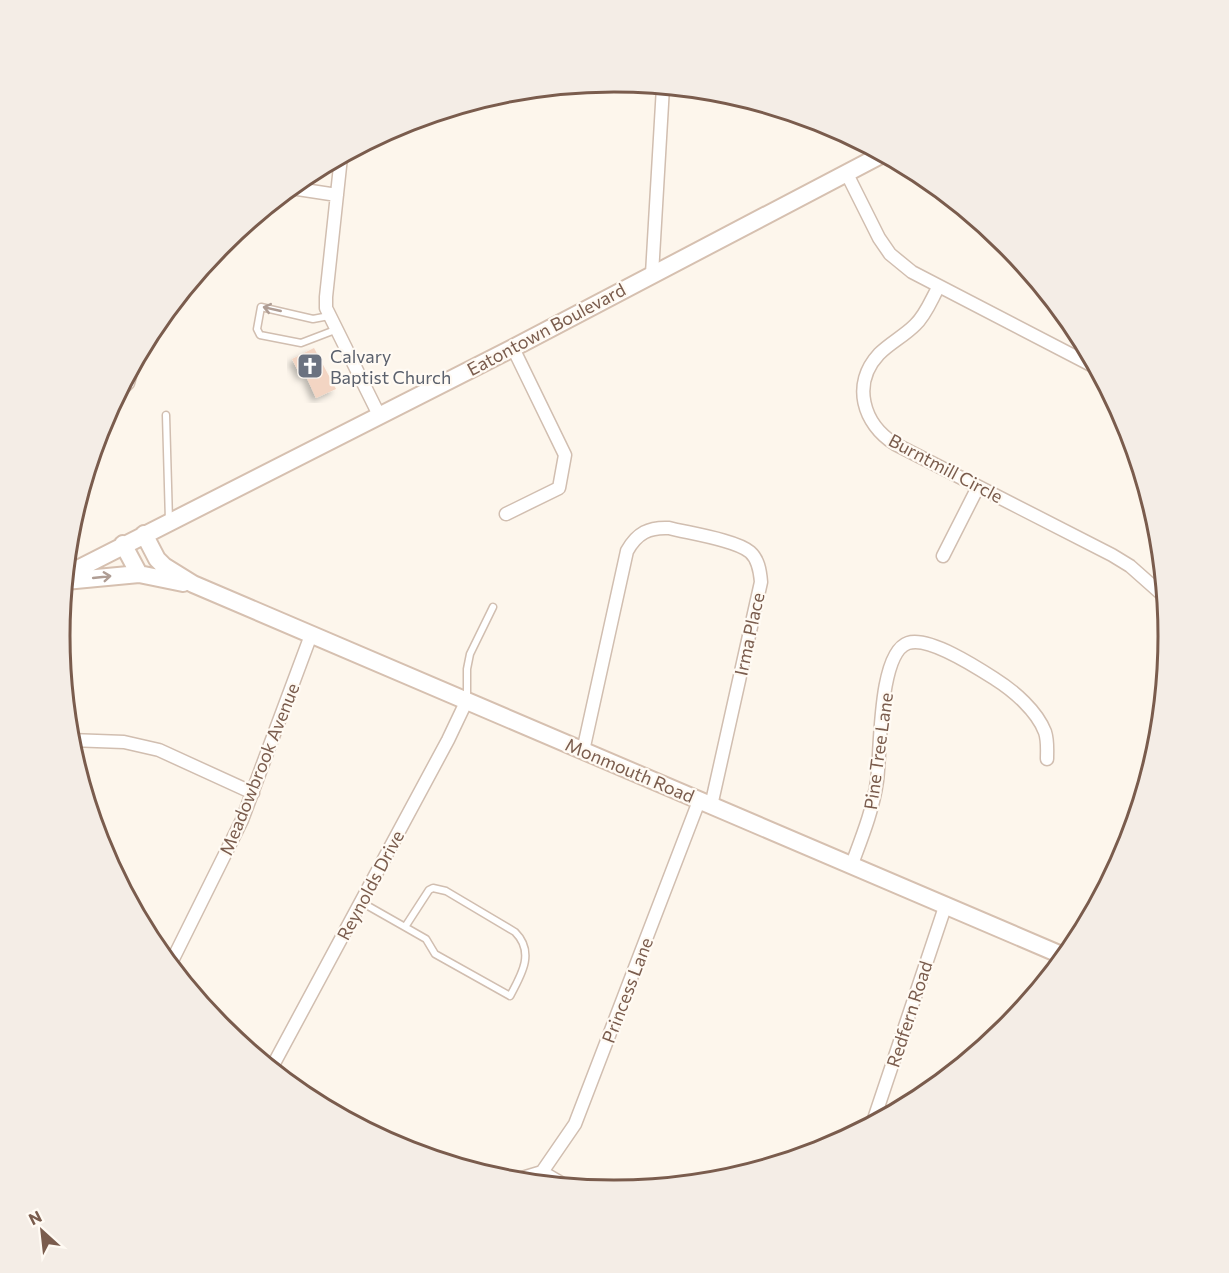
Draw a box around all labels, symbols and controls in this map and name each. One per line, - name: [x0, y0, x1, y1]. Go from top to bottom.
- street label: Eatontown Boulevard: [463, 278, 629, 380]
- one-way arrow: [263, 303, 282, 315]
- place label: Calvary Baptist Church: [330, 345, 451, 388]
- church icon: Calvary Baptist Church: [295, 351, 325, 381]
- street label: Burntmill Circle: [885, 429, 1007, 507]
- one-way arrow: [92, 571, 112, 582]
- street label: Irma Place: [729, 590, 769, 678]
- street label: Meadowbrook Avenue: [214, 680, 304, 858]
- street label: Pine Tree Lane: [859, 691, 897, 811]
- street label: Monmouth Road: [562, 733, 698, 807]
- street label: Reynolds Drive: [332, 826, 408, 944]
- street label: Princess Lane: [597, 934, 657, 1046]
- street label: Redfern Road: [881, 958, 937, 1070]
- north arrow: [12, 1201, 72, 1261]
- text: N: [25, 1206, 45, 1228]

